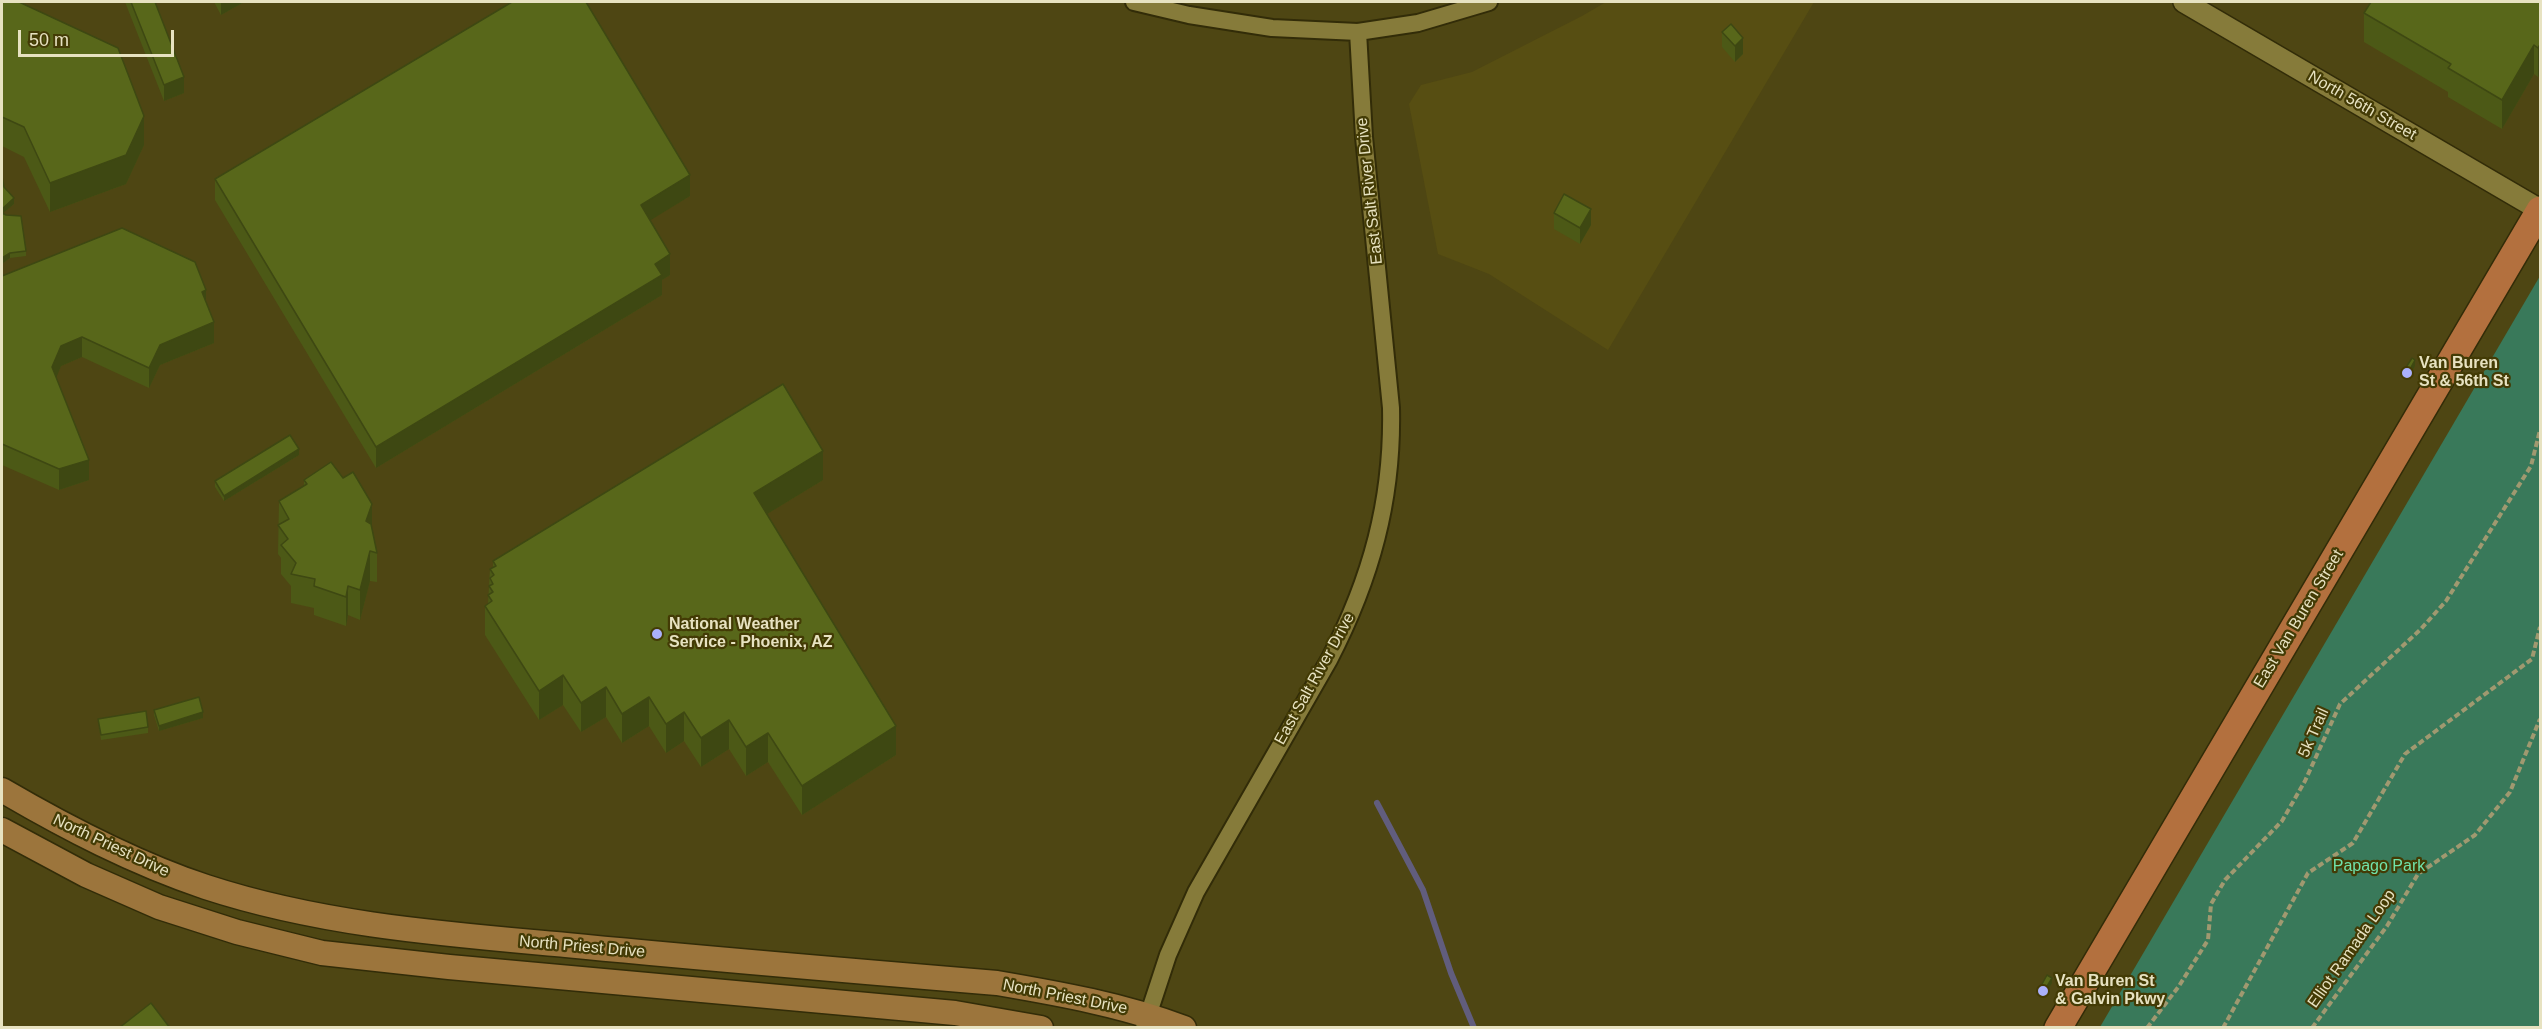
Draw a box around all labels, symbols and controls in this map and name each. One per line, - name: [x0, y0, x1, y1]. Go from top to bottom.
- scale bar: [21, 18, 177, 56]
- text: 50 m: [29, 30, 69, 50]
- street label: North 56th Street: [2304, 67, 2420, 145]
- street label: East Salt River Drive: [1353, 117, 1387, 265]
- place label: Van Buren St & 56th St: [2419, 354, 2509, 392]
- marker: Van Buren St & 56th St: [2400, 366, 2414, 380]
- street label: East Van Buren Street: [2250, 546, 2348, 692]
- street label: East Salt River Drive: [1271, 610, 1359, 748]
- place label: National Weather Service - Phoenix, AZ: [669, 615, 833, 653]
- marker: National Weather Service - Phoenix, AZ: [650, 627, 664, 641]
- street label: 5k Trail: [2295, 705, 2333, 761]
- street label: North Priest Drive: [50, 811, 172, 881]
- park label: Papago Park: [2333, 857, 2425, 877]
- street label: Elliot Ramada Loop: [2304, 886, 2400, 1012]
- street label: North Priest Drive: [518, 932, 646, 962]
- place label: Van Buren St & Galvin Pkwy: [2055, 972, 2165, 1010]
- street label: North Priest Drive: [1001, 976, 1129, 1018]
- marker: Van Buren St & Galvin Pkwy: [2036, 984, 2050, 998]

